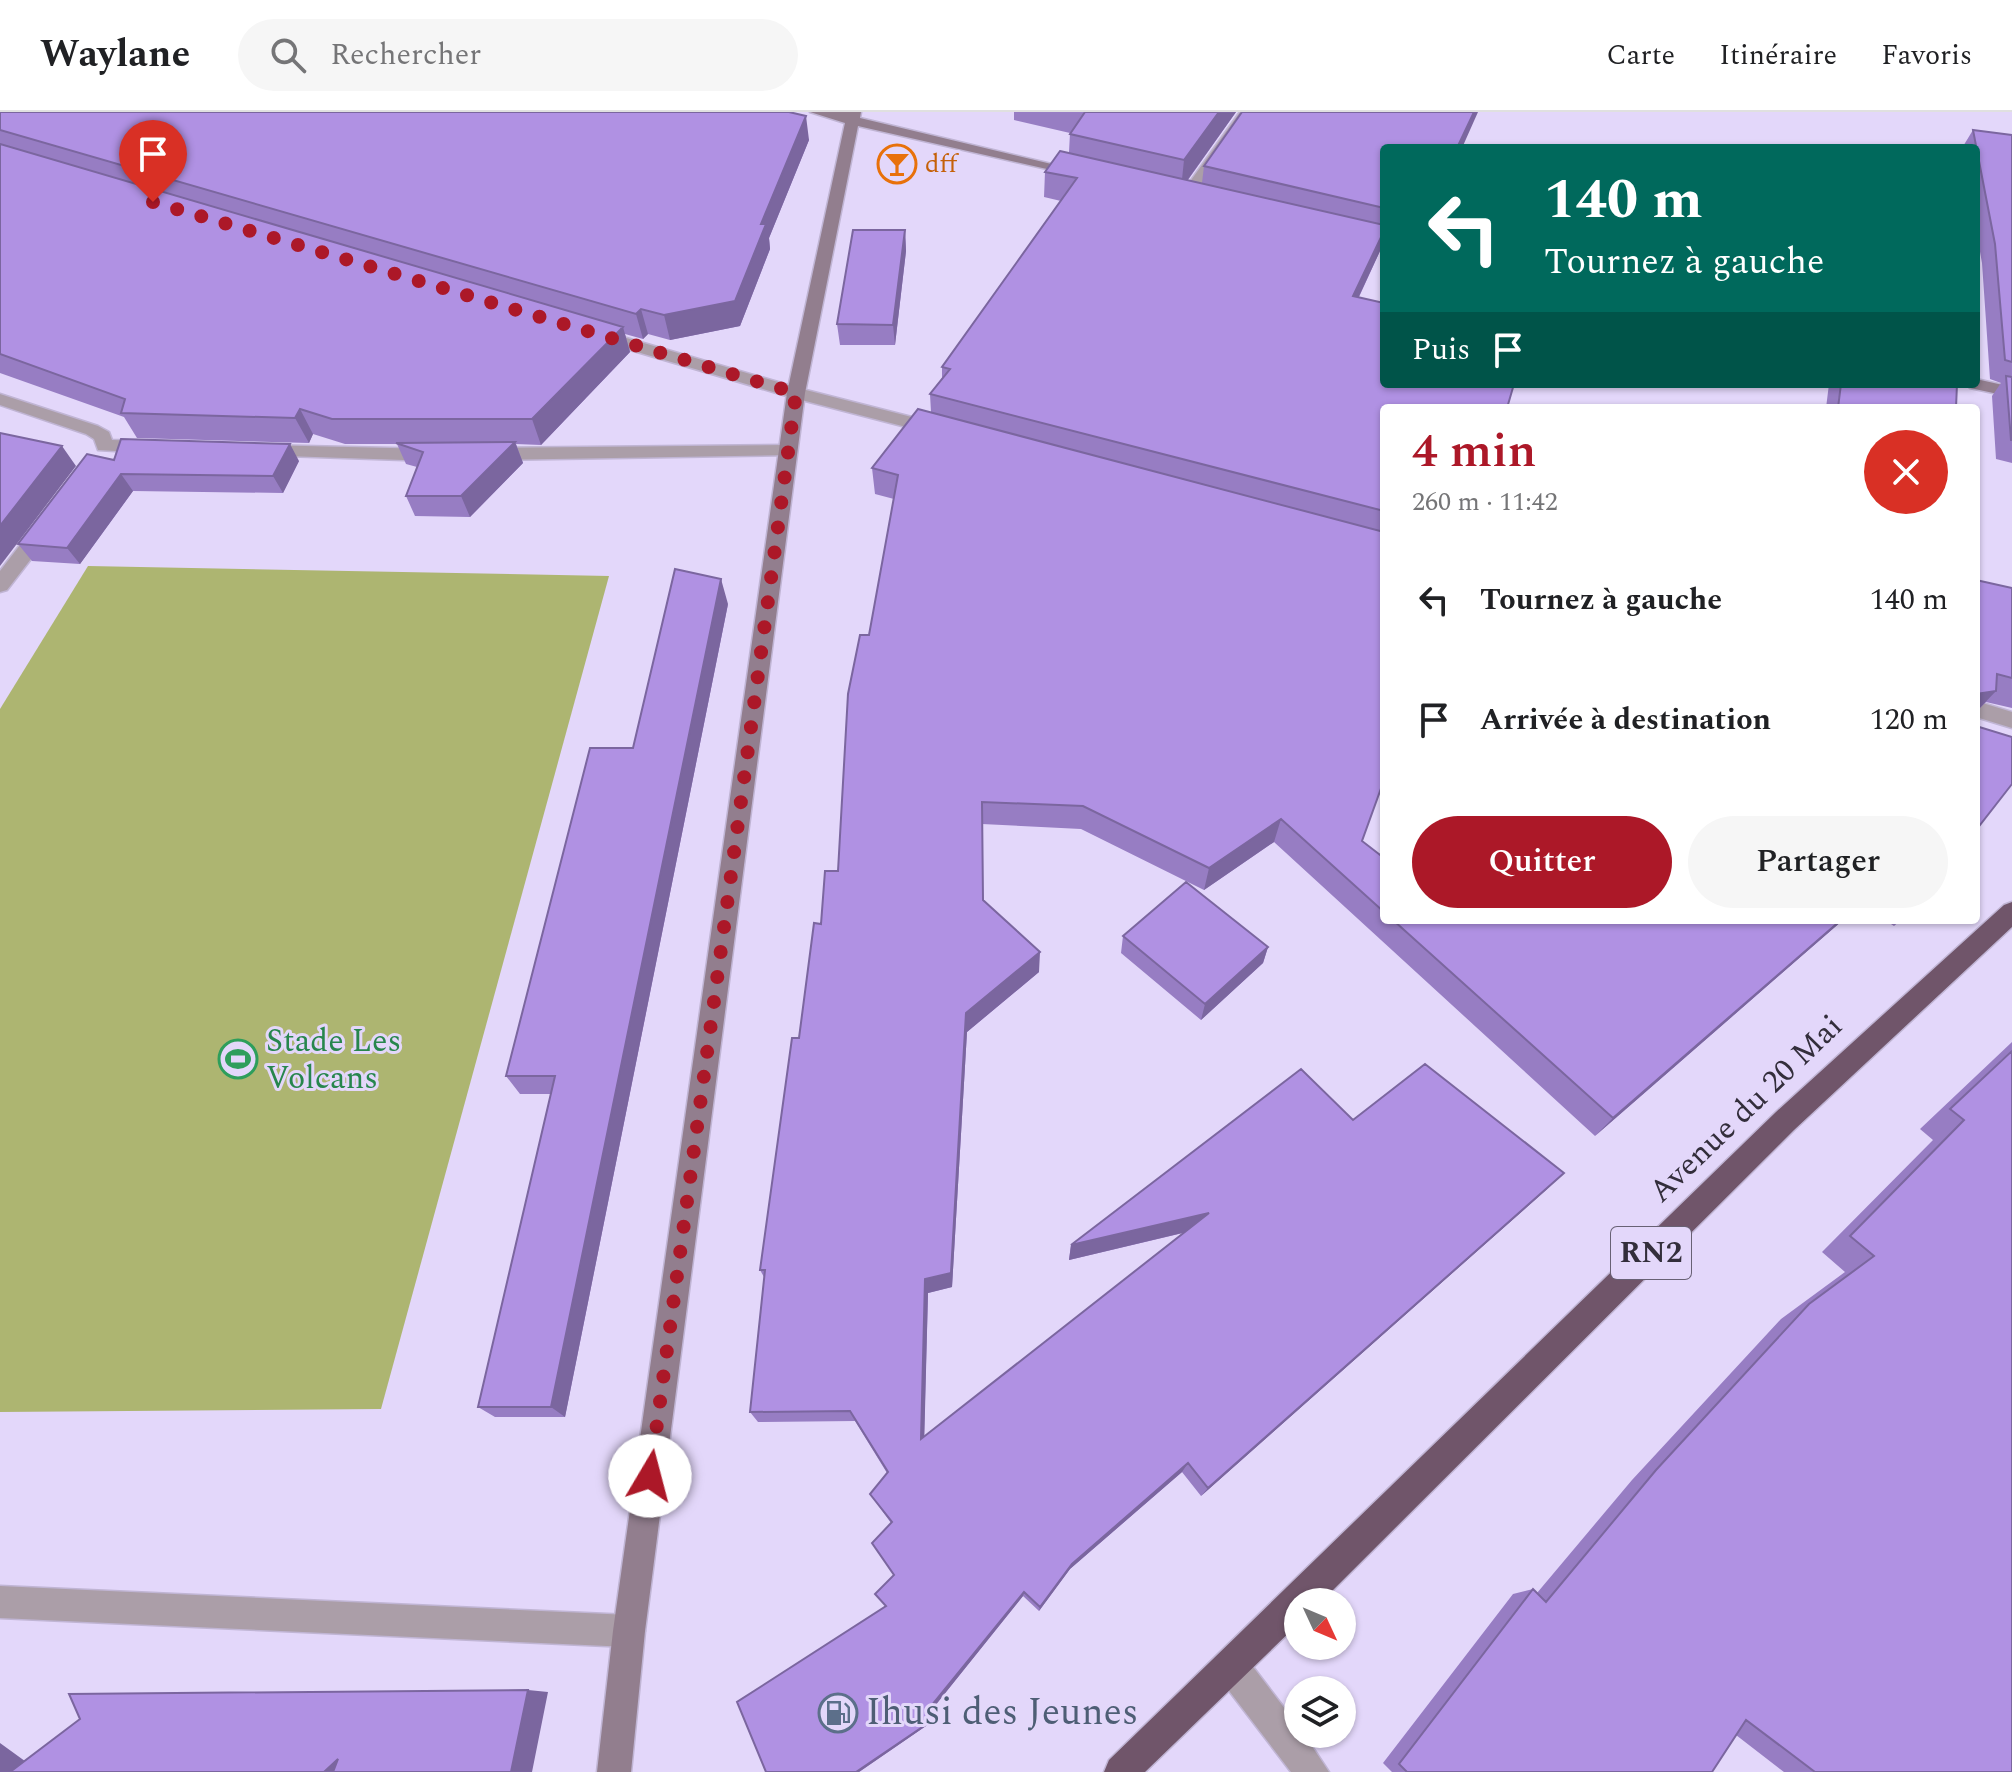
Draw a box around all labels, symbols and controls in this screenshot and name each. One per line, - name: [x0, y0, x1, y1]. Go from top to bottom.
- search box: [238, 19, 798, 91]
- text: Waylane: [40, 26, 190, 84]
- text: Rechercher: [330, 32, 481, 78]
- icon: search: [266, 33, 310, 77]
- text: Carte: [1607, 34, 1675, 77]
- text: Itinéraire: [1719, 34, 1837, 77]
- text: Favoris: [1881, 34, 1972, 77]
- pin: [119, 120, 187, 202]
- icon: arrive: [131, 132, 175, 176]
- bar icon: dff: [876, 143, 918, 185]
- place label: dff: [925, 144, 960, 184]
- text: 140 m: [1544, 158, 1703, 243]
- icon: left: [1412, 176, 1516, 280]
- text: Tournez à gauche: [1544, 235, 1824, 290]
- text: Puis: [1412, 327, 1470, 373]
- icon: arrive: [1486, 328, 1530, 372]
- text: 4 min: [1412, 415, 1537, 488]
- button: close: [1864, 430, 1948, 514]
- text: 260 m · 11:42: [1412, 482, 1558, 522]
- text: Tournez à gauche: [1480, 577, 1722, 623]
- text: 140 m: [1870, 577, 1948, 623]
- icon: left: [1412, 578, 1456, 622]
- text: Arrivée à destination: [1480, 697, 1771, 743]
- text: 120 m: [1870, 697, 1948, 743]
- icon: arrive: [1412, 698, 1456, 742]
- button: Quitter: [1412, 816, 1672, 908]
- button: Partager: [1688, 816, 1948, 908]
- street label: Avenue du 20 Mai: [1638, 1003, 1854, 1215]
- place label: Stade Les Volcans: [266, 1017, 401, 1103]
- sports icon: Stade Les Volcans: [217, 1038, 259, 1080]
- road number: RN2: [1611, 1227, 1691, 1279]
- position arrow: [608, 1434, 692, 1518]
- north arrow: [1284, 1588, 1356, 1660]
- map controls: [1284, 1588, 1356, 1748]
- button: layers: [1284, 1676, 1356, 1748]
- place label: Ihusi des Jeunes: [866, 1684, 1138, 1742]
- fuel station icon: Ihusi des Jeunes: [817, 1692, 859, 1734]

